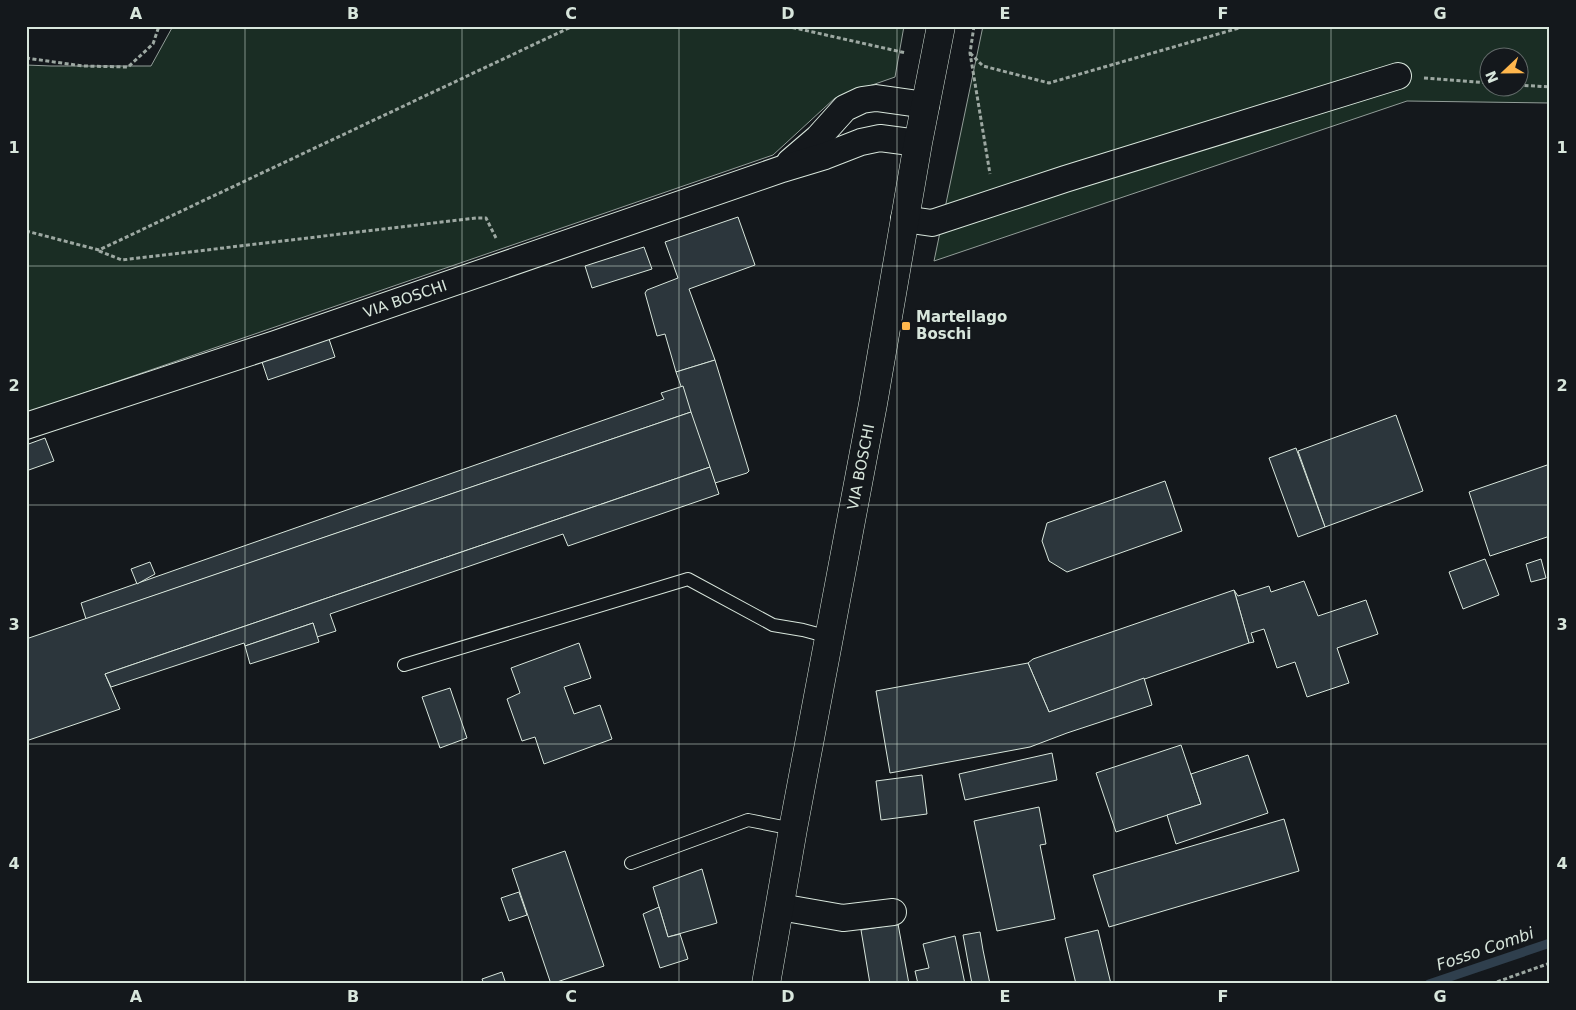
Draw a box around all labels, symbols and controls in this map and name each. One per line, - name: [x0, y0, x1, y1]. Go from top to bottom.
- text: A: [130, 4, 143, 23]
- text: B: [347, 4, 359, 23]
- text: C: [565, 4, 577, 23]
- text: D: [781, 4, 795, 23]
- text: E: [1000, 4, 1010, 23]
- text: F: [1218, 4, 1228, 23]
- text: G: [1433, 4, 1447, 23]
- north arrow: [1478, 48, 1528, 98]
- text: N: [1482, 68, 1502, 85]
- text: 1: [8, 138, 20, 157]
- text: 1: [1556, 138, 1568, 157]
- street label: VIA BOSCHI: [361, 276, 449, 322]
- place label: Martellago Boschi: [916, 308, 1007, 343]
- marker: Martellago Boschi: [900, 320, 912, 332]
- text: 2: [8, 376, 20, 395]
- text: 2: [1556, 376, 1568, 395]
- street label: VIA BOSCHI: [844, 422, 878, 512]
- text: 3: [8, 615, 20, 634]
- text: 3: [1556, 615, 1568, 634]
- text: 4: [8, 854, 20, 873]
- text: 4: [1556, 854, 1568, 873]
- water label: Fosso Combi: [1434, 923, 1537, 975]
- text: A: [130, 987, 143, 1006]
- text: B: [347, 987, 359, 1006]
- text: C: [565, 987, 577, 1006]
- text: D: [781, 987, 795, 1006]
- text: E: [1000, 987, 1010, 1006]
- text: F: [1218, 987, 1228, 1006]
- text: G: [1433, 987, 1447, 1006]

